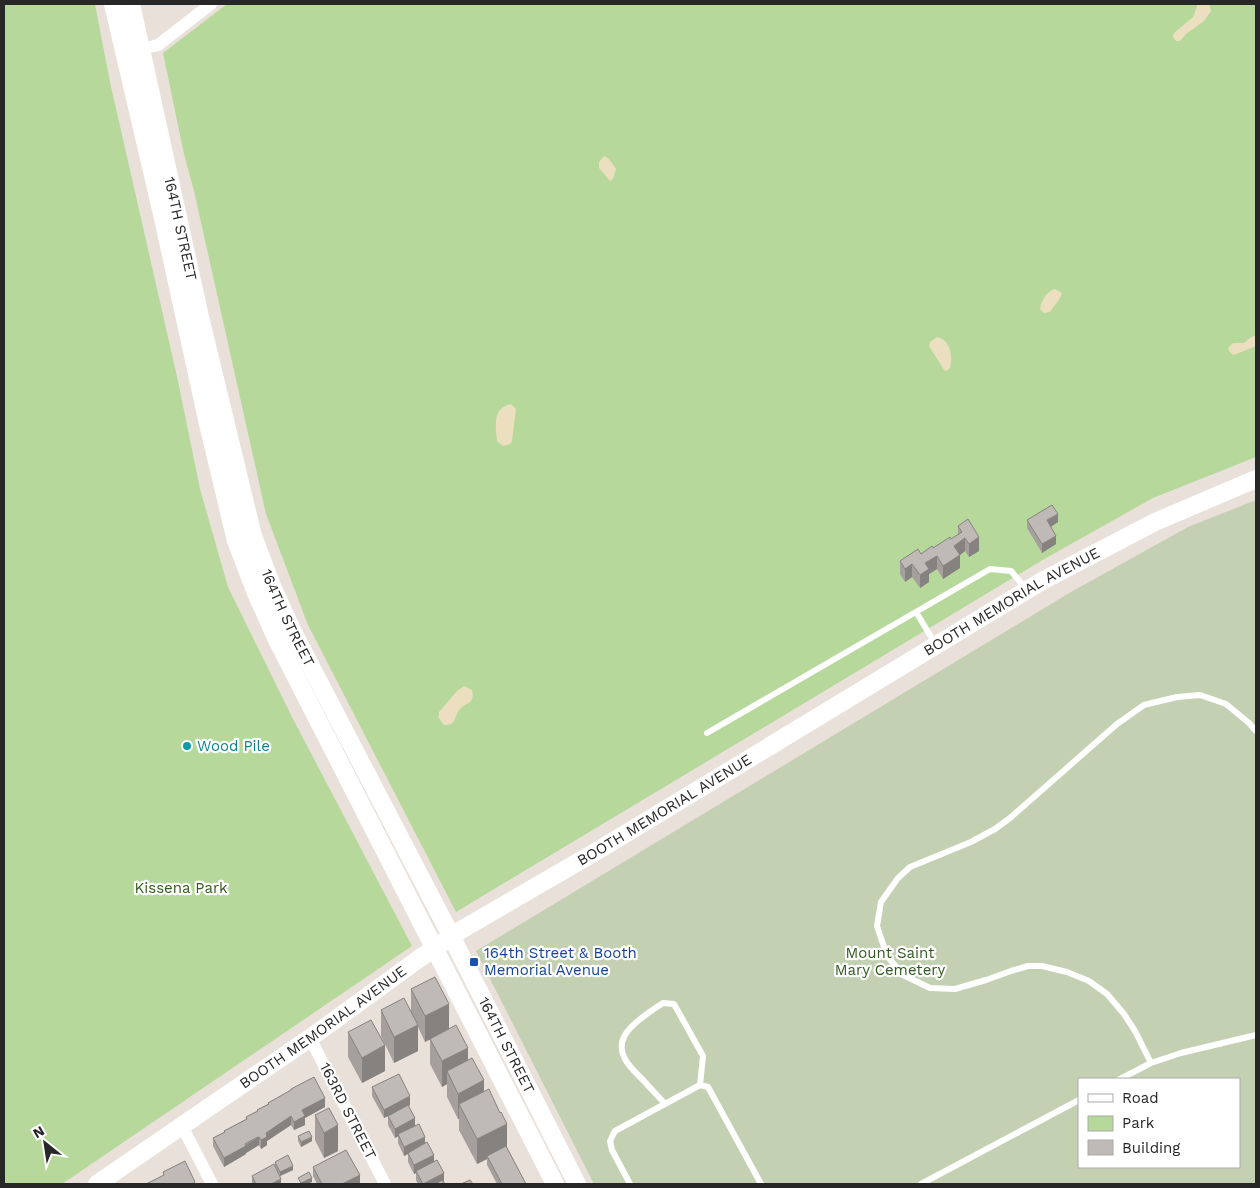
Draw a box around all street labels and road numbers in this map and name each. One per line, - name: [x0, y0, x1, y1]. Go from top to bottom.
- street label: 164TH STREET: [160, 175, 201, 282]
- street label: BOOTH MEMORIAL AVENUE: [920, 544, 1103, 660]
- street label: 164TH STREET: [258, 567, 318, 670]
- street label: BOOTH MEMORIAL AVENUE: [574, 750, 755, 870]
- street label: BOOTH MEMORIAL AVENUE: [236, 962, 410, 1093]
- street label: 164TH STREET: [475, 994, 538, 1096]
- street label: 163RD STREET: [316, 1060, 380, 1162]

